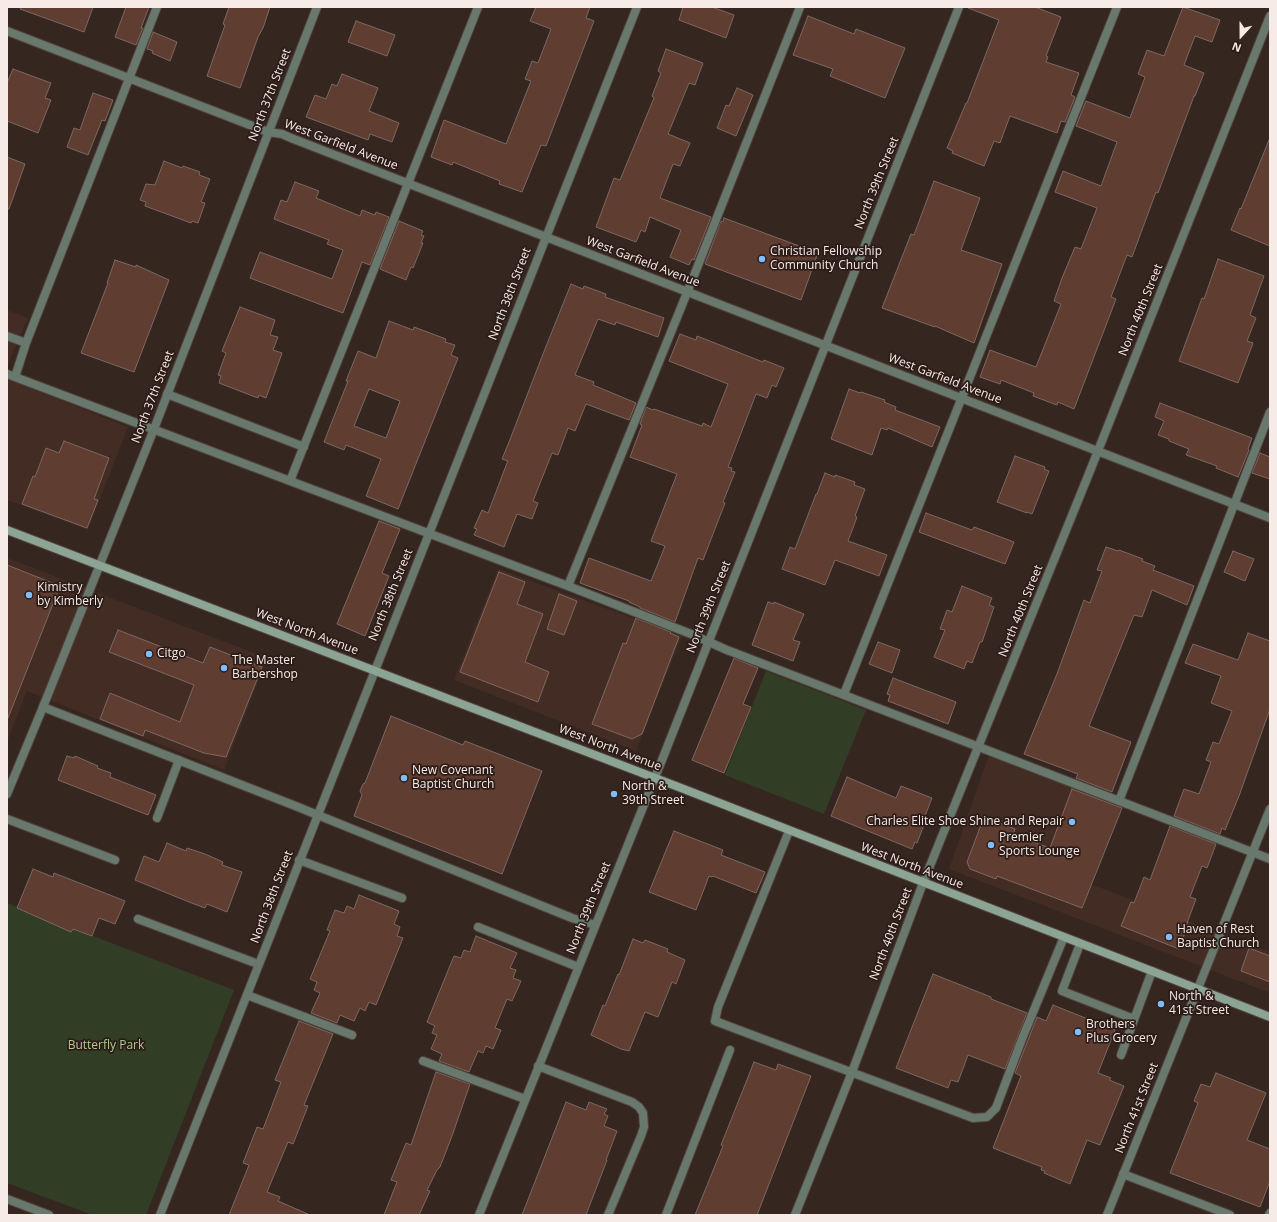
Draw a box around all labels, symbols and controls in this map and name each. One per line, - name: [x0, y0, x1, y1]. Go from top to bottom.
- north arrow: [1221, 16, 1261, 56]
- text: N: [1230, 39, 1243, 56]
- street label: North 37th Street: [246, 47, 294, 143]
- street label: West Garfield Avenue: [282, 117, 400, 173]
- street label: North 39th Street: [852, 135, 902, 231]
- street label: West Garfield Avenue: [584, 234, 702, 290]
- place label: Christian Fellowship Community Church: [770, 245, 882, 273]
- street label: North 38th Street: [486, 246, 534, 342]
- marker: Christian Fellowship Community Church: [757, 254, 767, 264]
- street label: North 40th Street: [1116, 262, 1166, 358]
- street label: North 37th Street: [129, 349, 177, 445]
- street label: West Garfield Avenue: [886, 351, 1004, 407]
- street label: North 38th Street: [366, 547, 416, 643]
- street label: North 39th Street: [684, 559, 734, 655]
- street label: North 40th Street: [996, 563, 1046, 659]
- place label: Kimistry by Kimberly: [37, 581, 103, 609]
- marker: Kimistry by Kimberly: [24, 590, 34, 600]
- street label: West North Avenue: [254, 606, 360, 658]
- place label: Citgo: [157, 647, 186, 661]
- marker: Citgo: [144, 649, 154, 659]
- place label: The Master Barbershop: [232, 654, 298, 682]
- marker: The Master Barbershop: [219, 663, 229, 673]
- street label: West North Avenue: [557, 722, 663, 774]
- place label: New Covenant Baptist Church: [412, 764, 494, 792]
- marker: New Covenant Baptist Church: [399, 773, 409, 783]
- place label: North & 39th Street: [622, 780, 684, 808]
- marker: North & 39th Street: [609, 789, 619, 799]
- place label: Charles Elite Shoe Shine and Repair: [866, 815, 1064, 829]
- marker: Charles Elite Shoe Shine and Repair: [1067, 817, 1077, 827]
- place label: Premier Sports Lounge: [999, 831, 1080, 859]
- street label: West North Avenue: [859, 840, 965, 892]
- marker: Premier Sports Lounge: [986, 840, 996, 850]
- street label: North 38th Street: [248, 849, 296, 945]
- street label: North 39th Street: [564, 860, 614, 956]
- street label: North 40th Street: [867, 886, 915, 982]
- place label: Haven of Rest Baptist Church: [1177, 923, 1259, 951]
- marker: Haven of Rest Baptist Church: [1164, 932, 1174, 942]
- place label: North & 41st Street: [1169, 990, 1229, 1018]
- marker: North & 41st Street: [1156, 999, 1166, 1009]
- place label: Brothers Plus Grocery: [1086, 1018, 1157, 1046]
- marker: Brothers Plus Grocery: [1073, 1027, 1083, 1037]
- park label: Butterfly Park: [68, 1039, 144, 1053]
- street label: North 41st Street: [1112, 1061, 1162, 1155]

